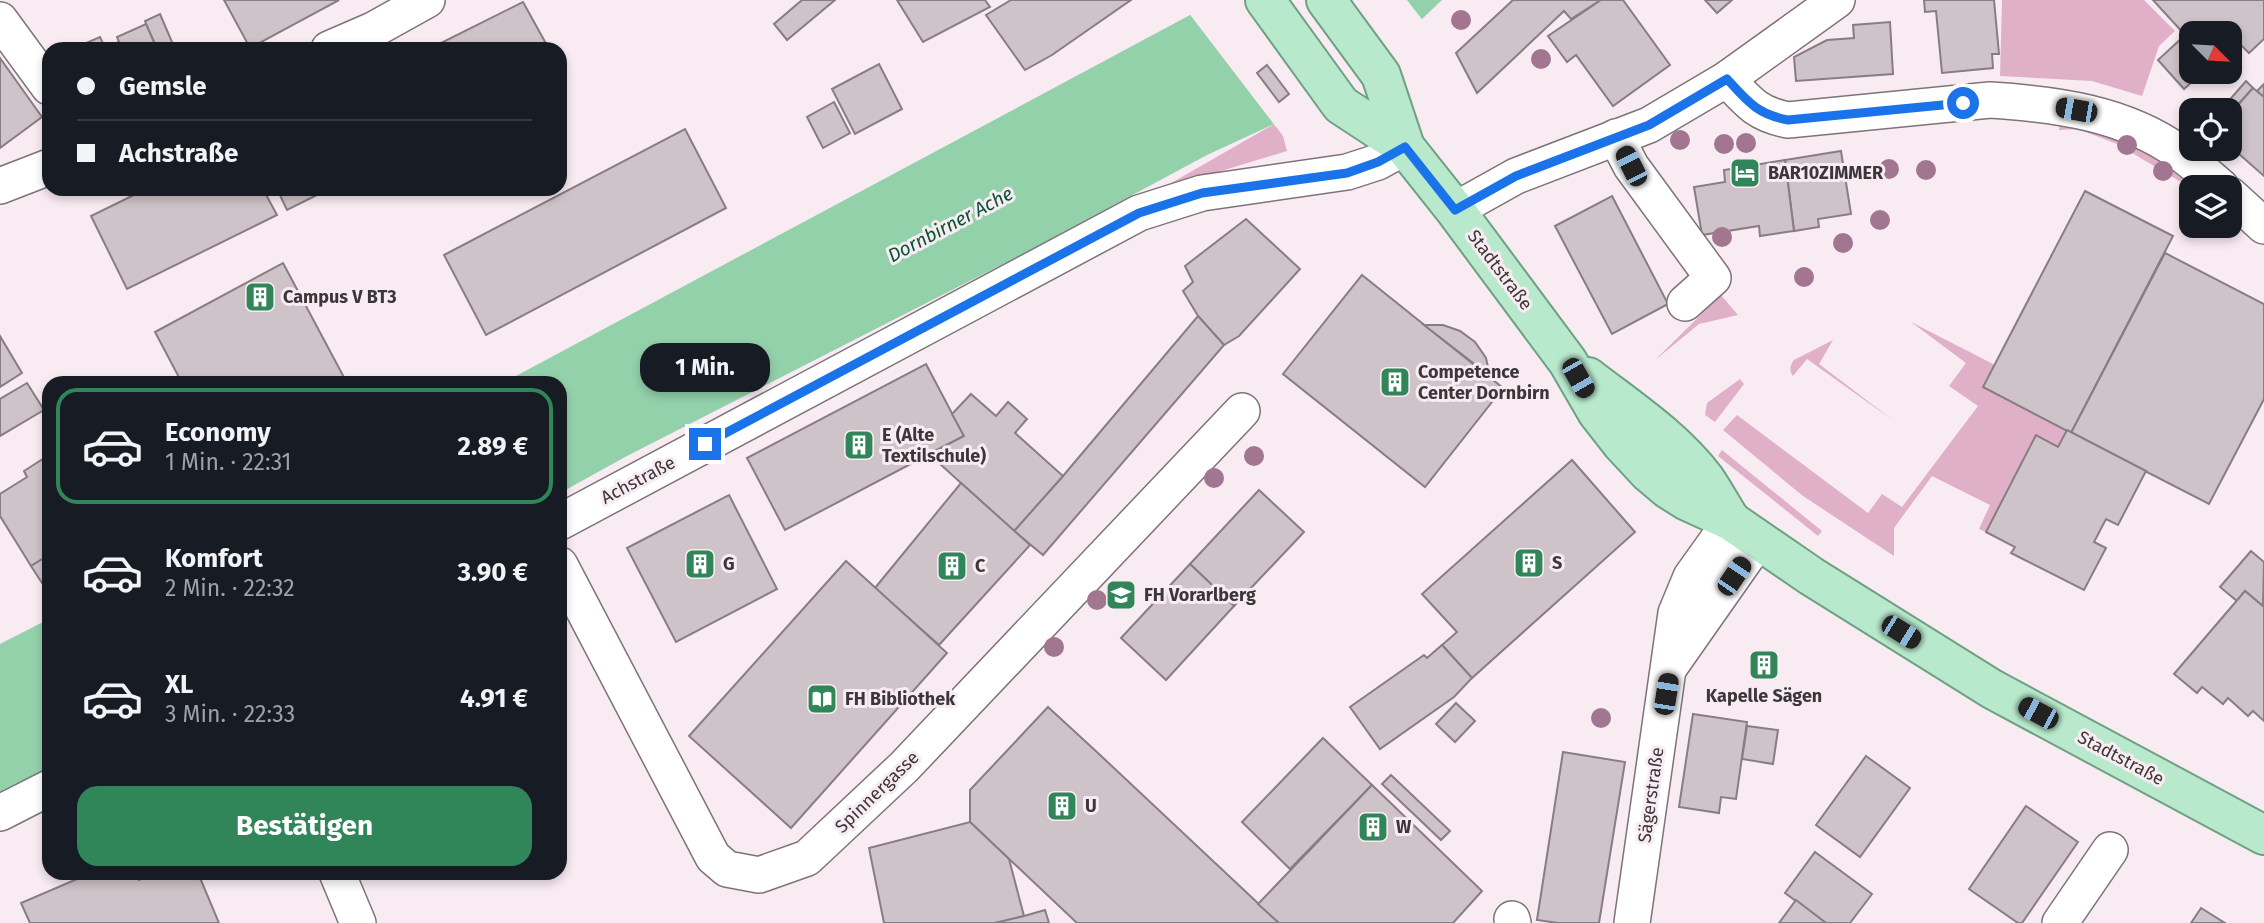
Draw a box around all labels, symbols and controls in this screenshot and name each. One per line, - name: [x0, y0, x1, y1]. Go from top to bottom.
- north arrow: [2179, 21, 2242, 84]
- map controls: [2179, 21, 2242, 238]
- text: Gemsle: [119, 71, 207, 102]
- route start: [1947, 87, 1979, 119]
- car: [2054, 96, 2099, 124]
- button: locate: [2179, 98, 2242, 161]
- text: Achstraße: [119, 138, 238, 169]
- car: [1613, 143, 1650, 189]
- hotel icon: BAR10ZIMMER: [1728, 156, 1762, 190]
- place label: BAR10ZIMMER: [1768, 162, 1884, 184]
- button: layers: [2179, 175, 2242, 238]
- water label: Dornbirner Ache: [884, 182, 1017, 267]
- street label: Stadtstraße: [1463, 226, 1537, 314]
- building icon: Campus V BT3: [243, 280, 277, 314]
- place label: Campus V BT3: [283, 286, 397, 308]
- callout: 1 Min.: [640, 342, 770, 392]
- text: 1 Min.: [675, 353, 735, 381]
- car: [1559, 355, 1598, 401]
- place label: Competence Center Dornbirn: [1418, 361, 1550, 404]
- building icon: Competence Center Dornbirn: [1378, 365, 1412, 399]
- icon: car: [81, 415, 144, 478]
- text: Economy: [165, 417, 271, 448]
- place label: E (Alte Textilschule): [882, 424, 986, 467]
- route end: [689, 428, 721, 460]
- building icon: E (Alte Textilschule): [842, 428, 876, 462]
- text: 2.89 €: [458, 431, 528, 462]
- text: 1 Min. · 22:31: [165, 448, 292, 476]
- street label: Achstraße: [597, 451, 679, 509]
- icon: car: [81, 541, 144, 604]
- text: Komfort: [165, 543, 263, 574]
- building icon: S: [1512, 546, 1546, 580]
- building icon: G: [683, 547, 717, 581]
- building icon: C: [935, 549, 969, 583]
- place label: S: [1552, 552, 1562, 574]
- place label: G: [723, 553, 735, 575]
- car: [1714, 553, 1755, 599]
- place label: C: [975, 555, 986, 577]
- text: 3.90 €: [458, 557, 528, 588]
- text: 2 Min. · 22:32: [165, 574, 295, 602]
- school or university icon: FH Vorarlberg: [1104, 578, 1138, 612]
- place label: FH Vorarlberg: [1144, 584, 1256, 606]
- car: [1878, 612, 1925, 652]
- building icon: Kapelle Sägen: [1747, 648, 1781, 682]
- icon: car: [81, 667, 144, 730]
- text: XL: [165, 669, 193, 700]
- car: [1653, 672, 1680, 716]
- library icon: FH Bibliothek: [805, 682, 839, 716]
- text: 4.91 €: [460, 683, 528, 714]
- place label: Kapelle Sägen: [1706, 685, 1822, 707]
- place label: FH Bibliothek: [845, 688, 956, 710]
- car: [2015, 694, 2062, 732]
- text: 3 Min. · 22:33: [165, 700, 295, 728]
- street label: Stadtstraße: [2074, 726, 2168, 790]
- street label: Spinnergasse: [830, 746, 924, 838]
- street label: Sägerstraße: [1633, 746, 1669, 844]
- button: Bestätigen: [77, 786, 532, 866]
- building icon: U: [1045, 789, 1079, 823]
- place label: U: [1085, 795, 1097, 817]
- building icon: W: [1356, 810, 1390, 844]
- place label: W: [1396, 816, 1412, 838]

